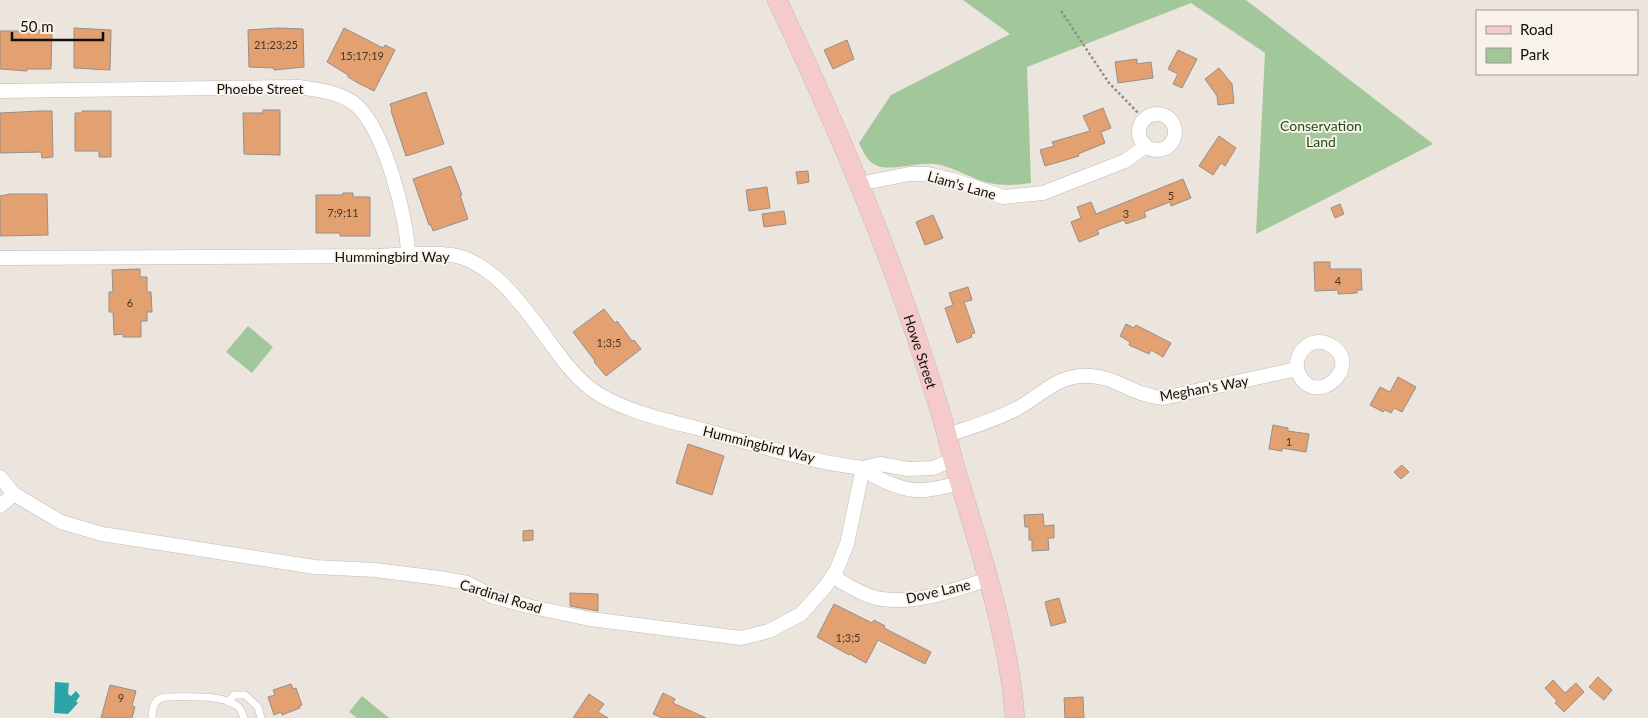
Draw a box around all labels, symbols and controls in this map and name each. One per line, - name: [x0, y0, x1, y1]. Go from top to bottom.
- scale bar: [12, 10, 104, 42]
- legend: [1476, 10, 1638, 75]
- text: 50 m: [20, 17, 54, 35]
- text: Road: [1520, 20, 1553, 38]
- house number: 21;23;25: [254, 38, 298, 51]
- text: Park: [1520, 45, 1550, 63]
- house number: 15;17;19: [340, 49, 384, 62]
- street label: Phoebe Street: [216, 80, 304, 97]
- park label: Conservation Land: [1280, 117, 1362, 150]
- street label: Liam's Lane: [926, 167, 998, 203]
- house number: 5: [1168, 189, 1174, 202]
- house number: 7;9;11: [327, 206, 359, 219]
- house number: 3: [1123, 207, 1129, 220]
- street label: Hummingbird Way: [335, 248, 450, 265]
- house number: 4: [1335, 274, 1342, 287]
- house number: 6: [127, 296, 133, 309]
- street label: Howe Street: [901, 312, 941, 391]
- house number: 1;3;5: [597, 336, 621, 349]
- street label: Meghan's Way: [1158, 372, 1250, 404]
- street label: Hummingbird Way: [701, 422, 818, 466]
- house number: 1: [1286, 435, 1292, 448]
- street label: Cardinal Road: [458, 575, 544, 617]
- street label: Dove Lane: [904, 575, 972, 607]
- house number: 1;3;5: [836, 631, 860, 644]
- house number: 9: [118, 691, 124, 704]

